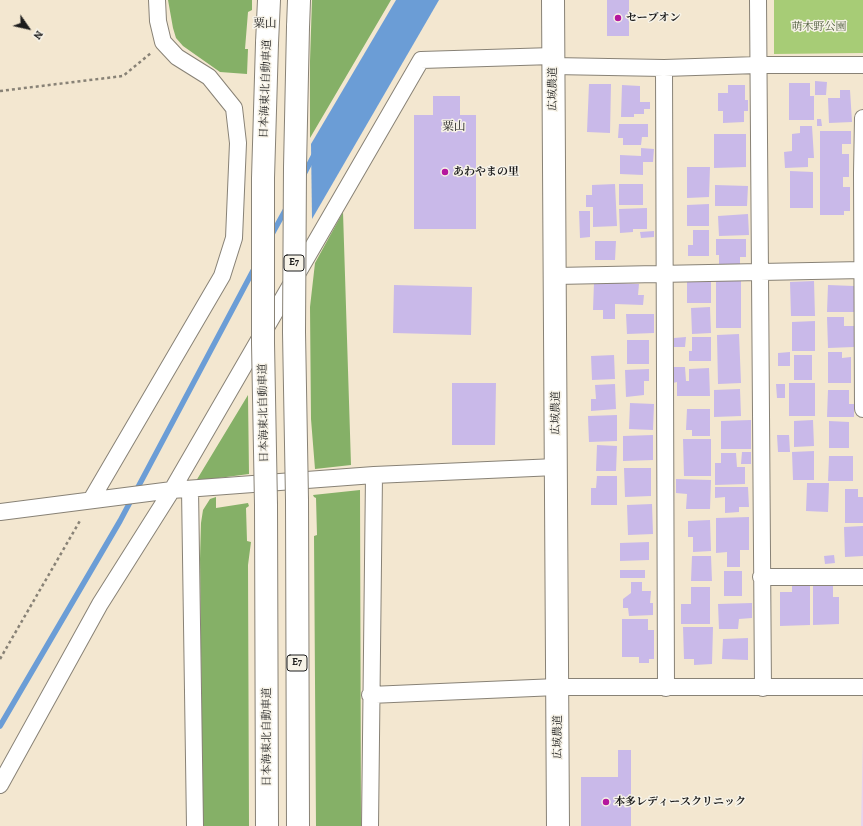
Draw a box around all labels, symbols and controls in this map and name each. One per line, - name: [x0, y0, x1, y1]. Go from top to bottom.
- north arrow: [8, 8, 48, 48]
- place label: セーブオン: [626, 11, 681, 25]
- marker: セーブオン: [613, 13, 623, 23]
- district label: 粟山: [253, 17, 277, 31]
- park label: 萌木野公園: [792, 20, 846, 34]
- text: N: [30, 27, 47, 43]
- street label: 日本海東北自動車道: [258, 39, 274, 139]
- street label: 広域農道: [546, 67, 560, 111]
- district label: 粟山: [442, 120, 466, 134]
- place label: あわやまの里: [453, 165, 519, 179]
- marker: あわやまの里: [440, 167, 450, 177]
- road number: E7: [284, 255, 304, 271]
- street label: 日本海東北自動車道: [257, 363, 271, 463]
- street label: 広域農道: [549, 391, 563, 435]
- road number: E7: [287, 655, 307, 671]
- street label: 日本海東北自動車道: [260, 688, 274, 786]
- street label: 広域農道: [551, 715, 565, 759]
- place label: 本多レディースクリニック: [614, 795, 746, 809]
- marker: 本多レディースクリニック: [601, 797, 611, 807]

